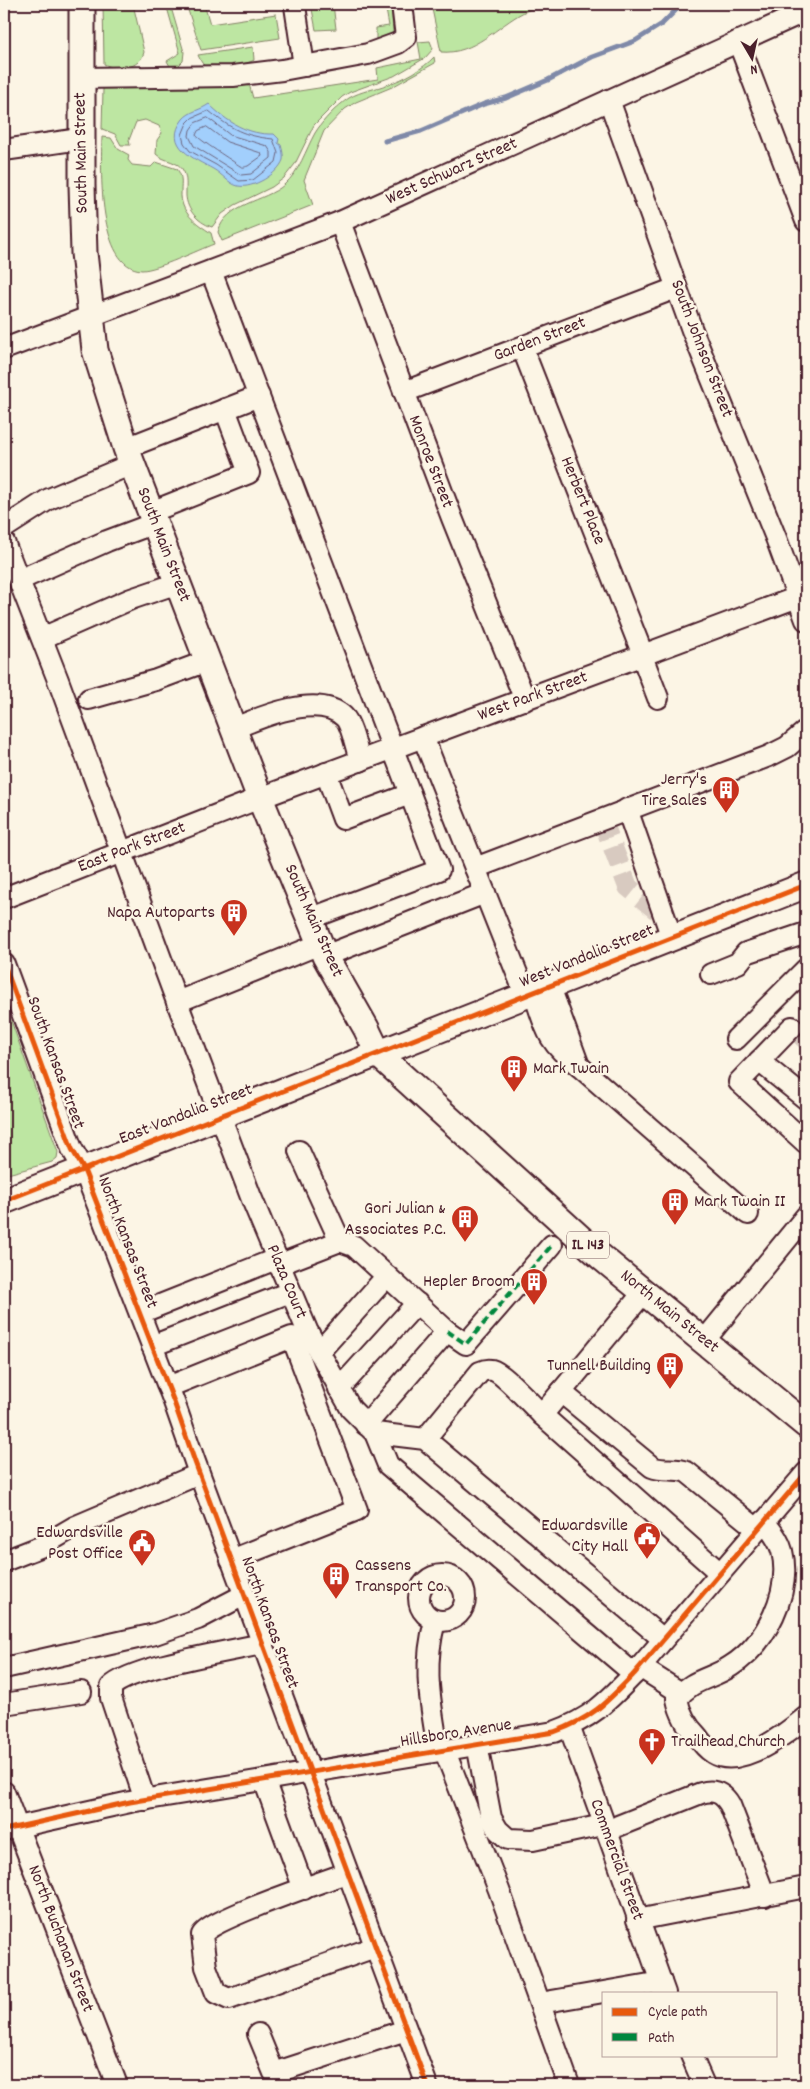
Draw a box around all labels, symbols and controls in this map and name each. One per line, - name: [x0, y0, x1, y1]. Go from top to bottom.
- north arrow: [728, 32, 778, 82]
- text: N: [749, 58, 759, 79]
- street label: South Main Street: [68, 92, 96, 214]
- street label: West Schwarz Street: [382, 132, 522, 212]
- street label: South Johnson Street: [663, 277, 739, 422]
- street label: Garden Street: [490, 311, 590, 369]
- street label: Monroe Street: [401, 412, 459, 512]
- street label: Herbert Place: [553, 453, 611, 549]
- street label: South Main Street: [130, 484, 197, 606]
- street label: West Park Street: [475, 665, 592, 728]
- place label: Jerry's Tire Sales: [642, 768, 707, 814]
- building icon: Jerry's Tire Sales: [711, 775, 741, 814]
- street label: East Park Street: [75, 816, 190, 880]
- street label: South Main Street: [277, 861, 349, 982]
- building icon: Napa Autoparts: [219, 898, 249, 937]
- place label: Napa Autoparts: [107, 901, 215, 926]
- street label: West Vandalia Street: [516, 919, 658, 995]
- street label: South Kansas Street: [19, 993, 91, 1133]
- building icon: Mark Twain: [499, 1054, 529, 1093]
- place label: Mark Twain: [533, 1057, 609, 1082]
- street label: East Vandalia Street: [116, 1078, 257, 1152]
- street label: North Kansas Street: [90, 1174, 164, 1313]
- building icon: Mark Twain II: [660, 1187, 690, 1226]
- place label: Mark Twain II: [694, 1190, 786, 1215]
- place label: Gori Julian & Associates P.C.: [345, 1197, 446, 1243]
- building icon: Gori Julian & Associates P.C.: [450, 1204, 480, 1243]
- road number: IL 143: [567, 1232, 609, 1258]
- street label: Plaza Court: [259, 1241, 313, 1323]
- street label: North Main Street: [614, 1264, 724, 1360]
- building icon: Hepler Broom: [519, 1267, 549, 1306]
- place label: Hepler Broom: [423, 1270, 515, 1295]
- building icon: Tunnell Building: [655, 1351, 685, 1390]
- place label: Tunnell Building: [547, 1354, 651, 1379]
- place label: Edwardsville City Hall: [541, 1514, 629, 1560]
- place label: Edwardsville Post Office: [36, 1521, 123, 1567]
- public building icon: Edwardsville City Hall: [632, 1521, 662, 1560]
- public building icon: Edwardsville Post Office: [127, 1528, 157, 1567]
- street label: North Kansas Street: [233, 1553, 305, 1693]
- place label: Cassens Transport Co.: [355, 1554, 447, 1600]
- building icon: Cassens Transport Co.: [321, 1561, 351, 1600]
- street label: Hillsboro Avenue: [398, 1713, 514, 1755]
- church icon: Trailhead Church: [637, 1727, 667, 1766]
- place label: Trailhead Church: [671, 1730, 785, 1755]
- street label: Commercial Street: [582, 1796, 650, 1924]
- street label: North Buchanan Street: [20, 1862, 100, 2017]
- legend: [602, 1992, 778, 2056]
- text: Cycle path: [648, 2002, 708, 2024]
- text: Path: [648, 2028, 674, 2050]

